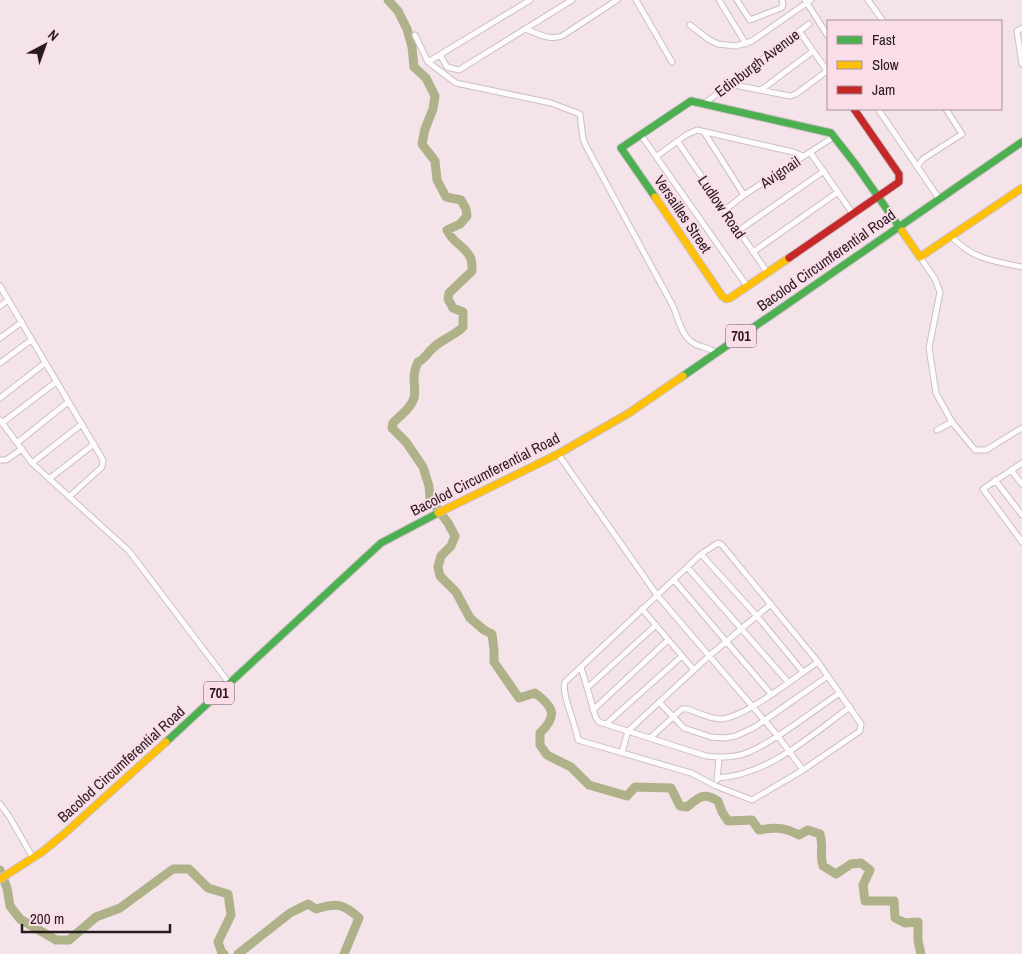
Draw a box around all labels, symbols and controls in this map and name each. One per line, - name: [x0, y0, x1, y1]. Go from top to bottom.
- north arrow: [20, 20, 70, 70]
- legend: [827, 20, 1002, 110]
- street label: Edinburgh Avenue: [710, 24, 804, 102]
- text: N: [44, 26, 63, 45]
- text: Fast: [872, 29, 896, 50]
- text: Slow: [872, 54, 899, 75]
- text: Jam: [872, 79, 895, 100]
- street label: Avignail: [755, 151, 804, 194]
- street label: Versailles Street: [649, 171, 717, 257]
- street label: Ludlow Road: [693, 171, 751, 243]
- street label: Bacolod Circumferential Road: [752, 204, 900, 316]
- road number: 701: [726, 324, 756, 348]
- street label: Bacolod Circumferential Road: [407, 427, 563, 521]
- road number: 701: [204, 681, 234, 704]
- street label: Bacolod Circumferential Road: [53, 701, 189, 827]
- scale bar: [22, 902, 170, 934]
- text: 200 m: [30, 908, 64, 929]

